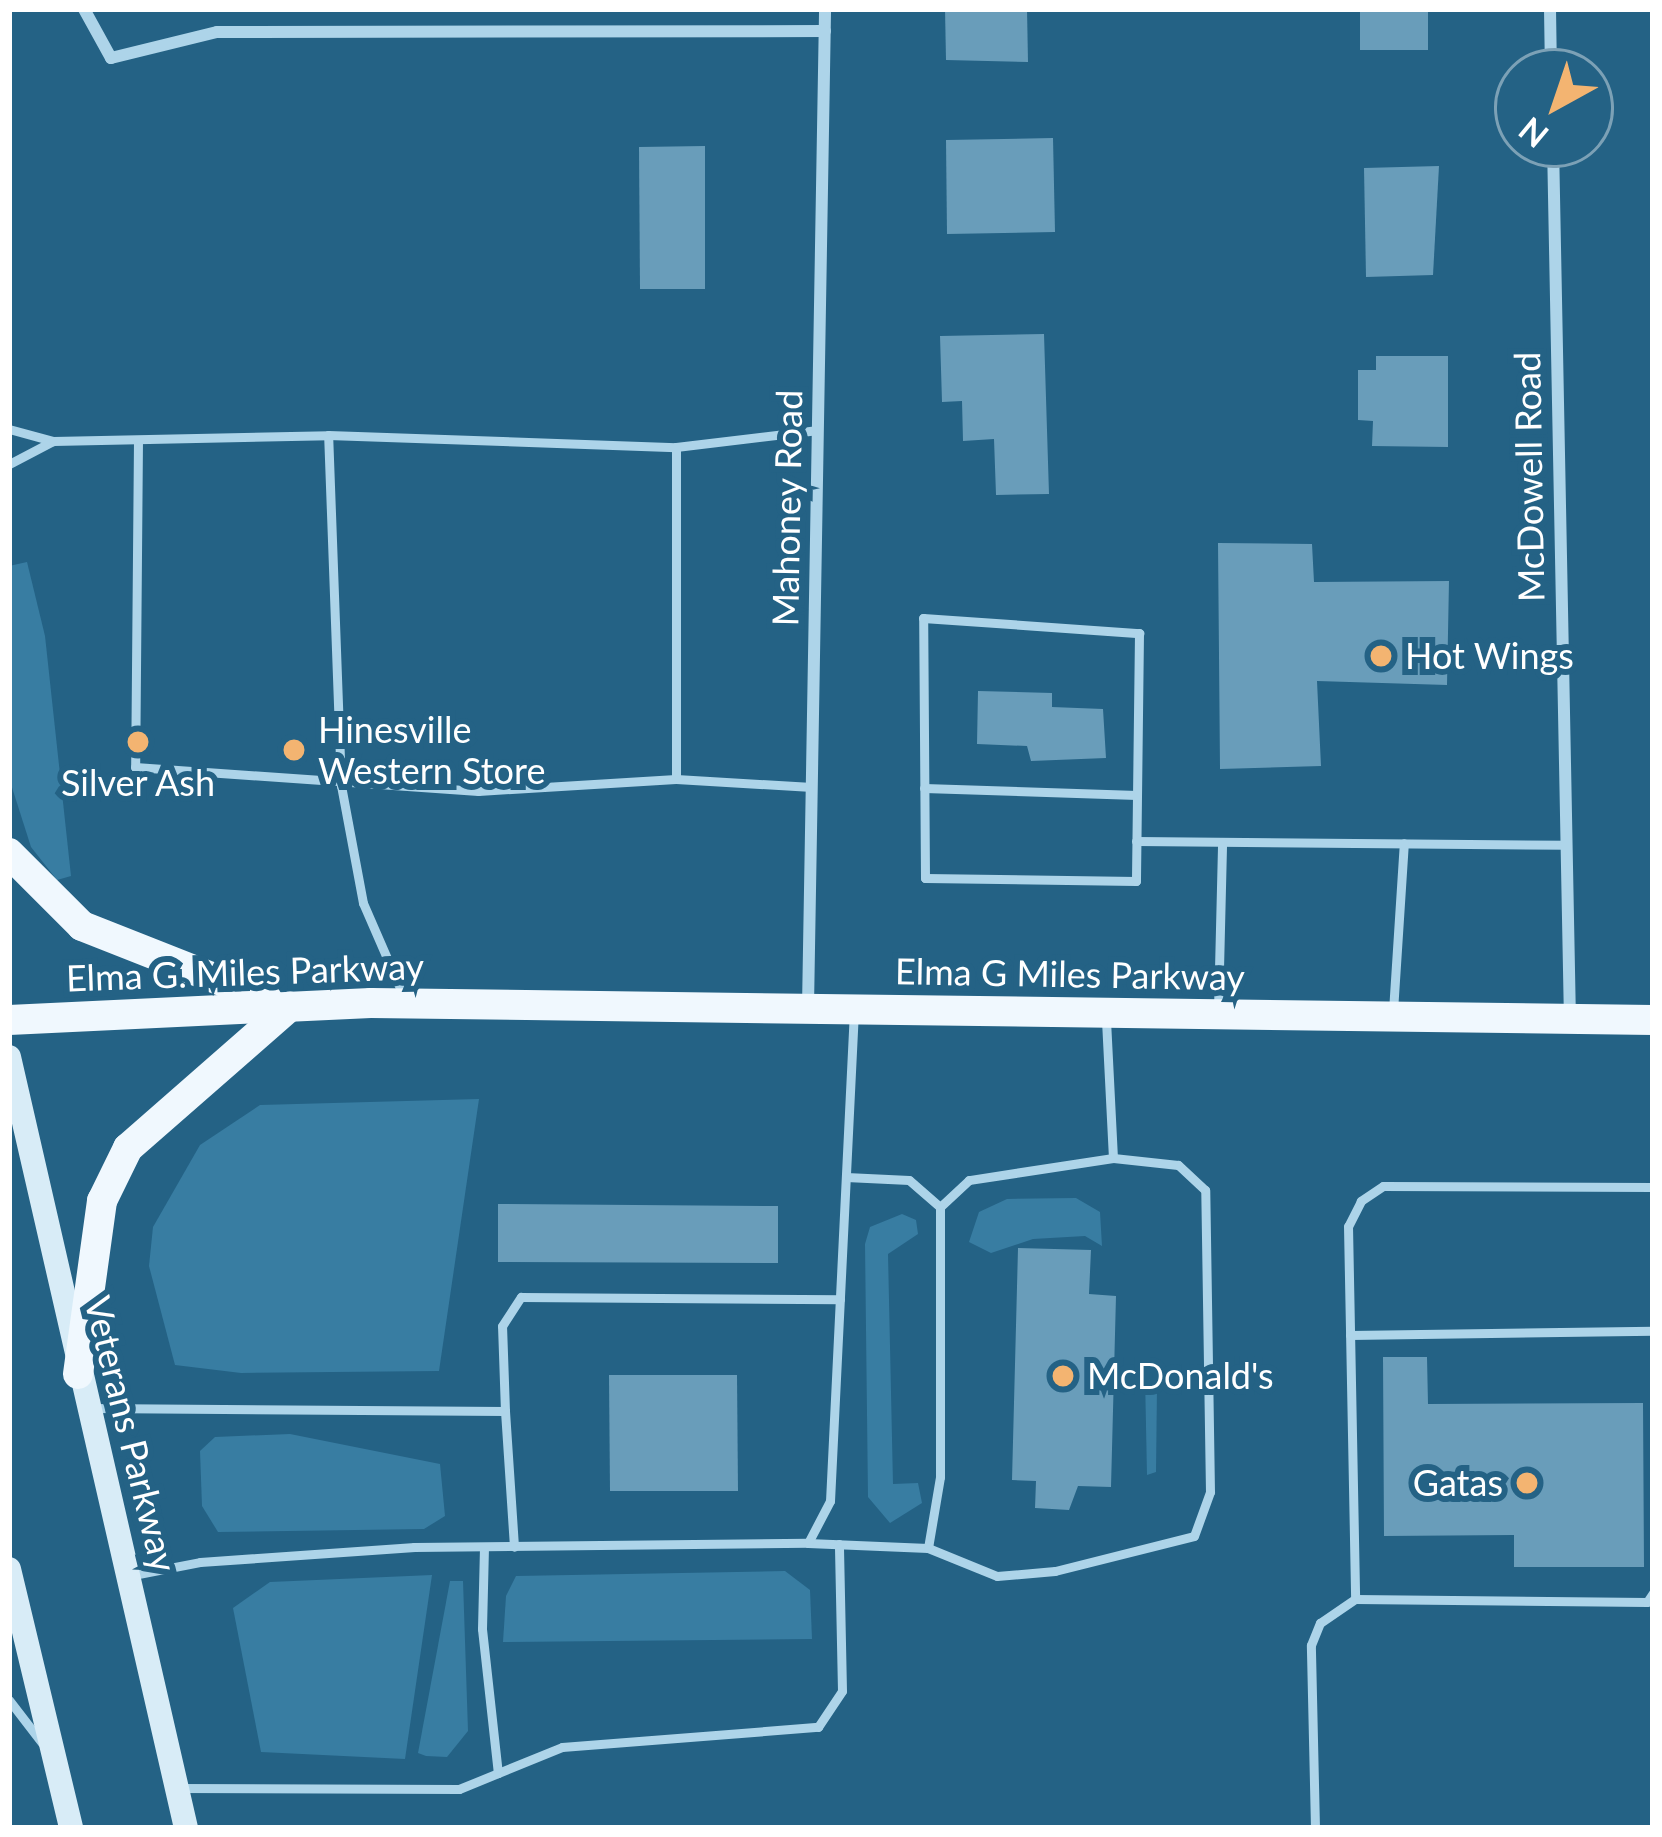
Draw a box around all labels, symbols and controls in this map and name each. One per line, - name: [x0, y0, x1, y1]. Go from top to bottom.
- north arrow: [1494, 48, 1614, 168]
- text: N: [1510, 110, 1555, 157]
- street label: McDowell Road: [1505, 352, 1553, 602]
- street label: Mahoney Road: [763, 389, 811, 627]
- place label: Hot Wings: [1405, 634, 1574, 678]
- marker: Hot Wings: [1368, 643, 1394, 669]
- place label: Hinesville Western Store: [318, 707, 545, 792]
- marker: Silver Ash: [125, 729, 151, 755]
- marker: Hinesville Western Store: [281, 737, 307, 763]
- place label: Silver Ash: [60, 761, 216, 805]
- street label: Elma G. Miles Parkway: [65, 944, 425, 1000]
- street label: Elma G Miles Parkway: [895, 949, 1245, 999]
- street label: Veterans Parkway: [76, 1292, 186, 1576]
- place label: McDonald's: [1087, 1354, 1274, 1398]
- marker: McDonald's: [1050, 1363, 1076, 1389]
- place label: Gatas: [1413, 1461, 1503, 1505]
- marker: Gatas: [1514, 1470, 1540, 1496]

